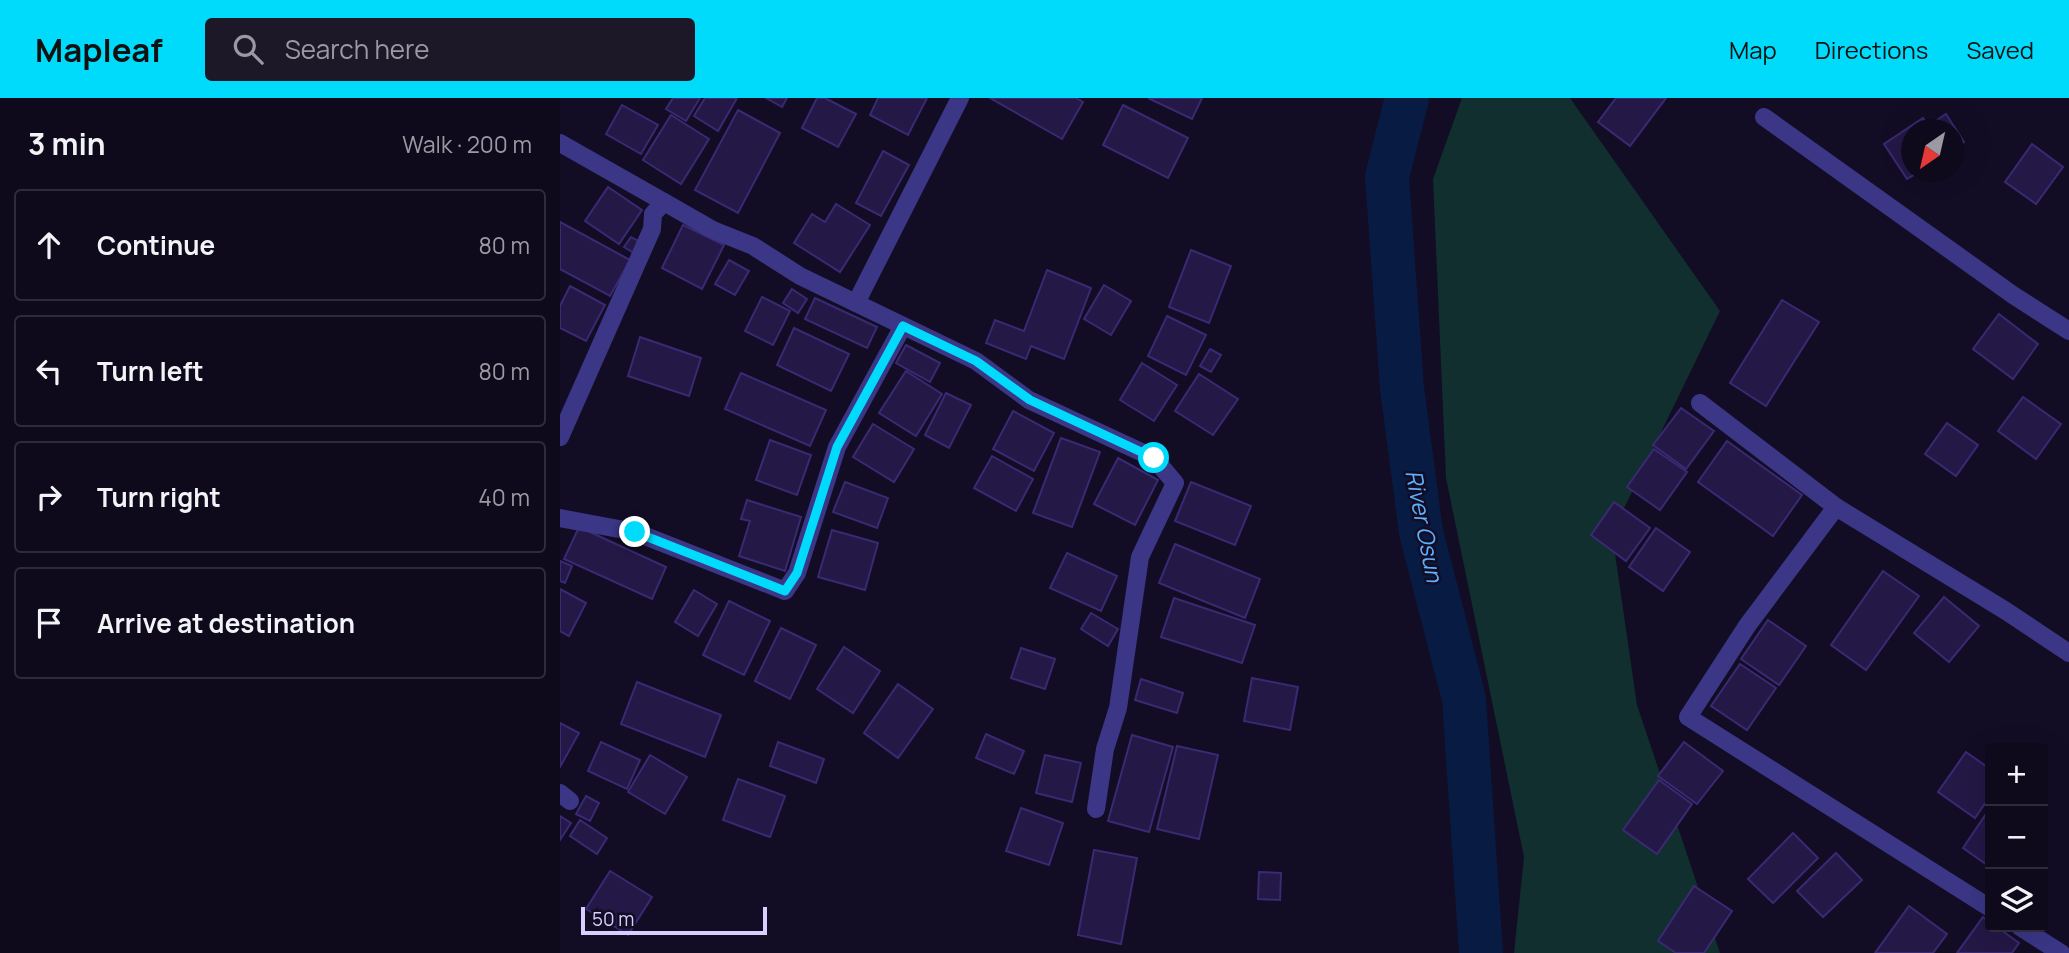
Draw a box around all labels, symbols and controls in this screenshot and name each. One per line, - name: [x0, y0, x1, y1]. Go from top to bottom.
- search box: [205, 18, 695, 81]
- text: Mapleaf: [35, 27, 163, 72]
- icon: search: [229, 30, 267, 68]
- text: Search here: [285, 31, 429, 67]
- text: Map: [1729, 33, 1777, 66]
- text: Directions: [1815, 33, 1928, 66]
- text: Saved: [1966, 33, 2034, 66]
- north arrow: [1901, 119, 1964, 182]
- text: 3 min: [28, 123, 106, 164]
- text: Walk · 200 m: [402, 128, 532, 160]
- icon: ahead: [30, 226, 68, 264]
- text: Continue: [97, 227, 215, 263]
- text: 80 m: [479, 229, 530, 261]
- icon: left: [30, 352, 68, 390]
- text: Turn left: [97, 353, 204, 389]
- text: 80 m: [479, 355, 530, 387]
- route start: [1138, 442, 1169, 473]
- water label: River Osun: [1398, 467, 1452, 586]
- icon: right: [30, 478, 68, 516]
- text: Turn right: [97, 479, 221, 515]
- text: 40 m: [478, 481, 530, 513]
- route end: [619, 516, 650, 547]
- icon: arrive: [30, 604, 68, 642]
- text: Arrive at destination: [97, 605, 355, 641]
- map controls: [1985, 743, 2048, 932]
- button: +: [1985, 743, 2048, 806]
- button: −: [1985, 806, 2048, 869]
- button: layers: [1985, 869, 2048, 932]
- scale bar: [581, 904, 766, 936]
- text: 50 m: [592, 906, 634, 932]

